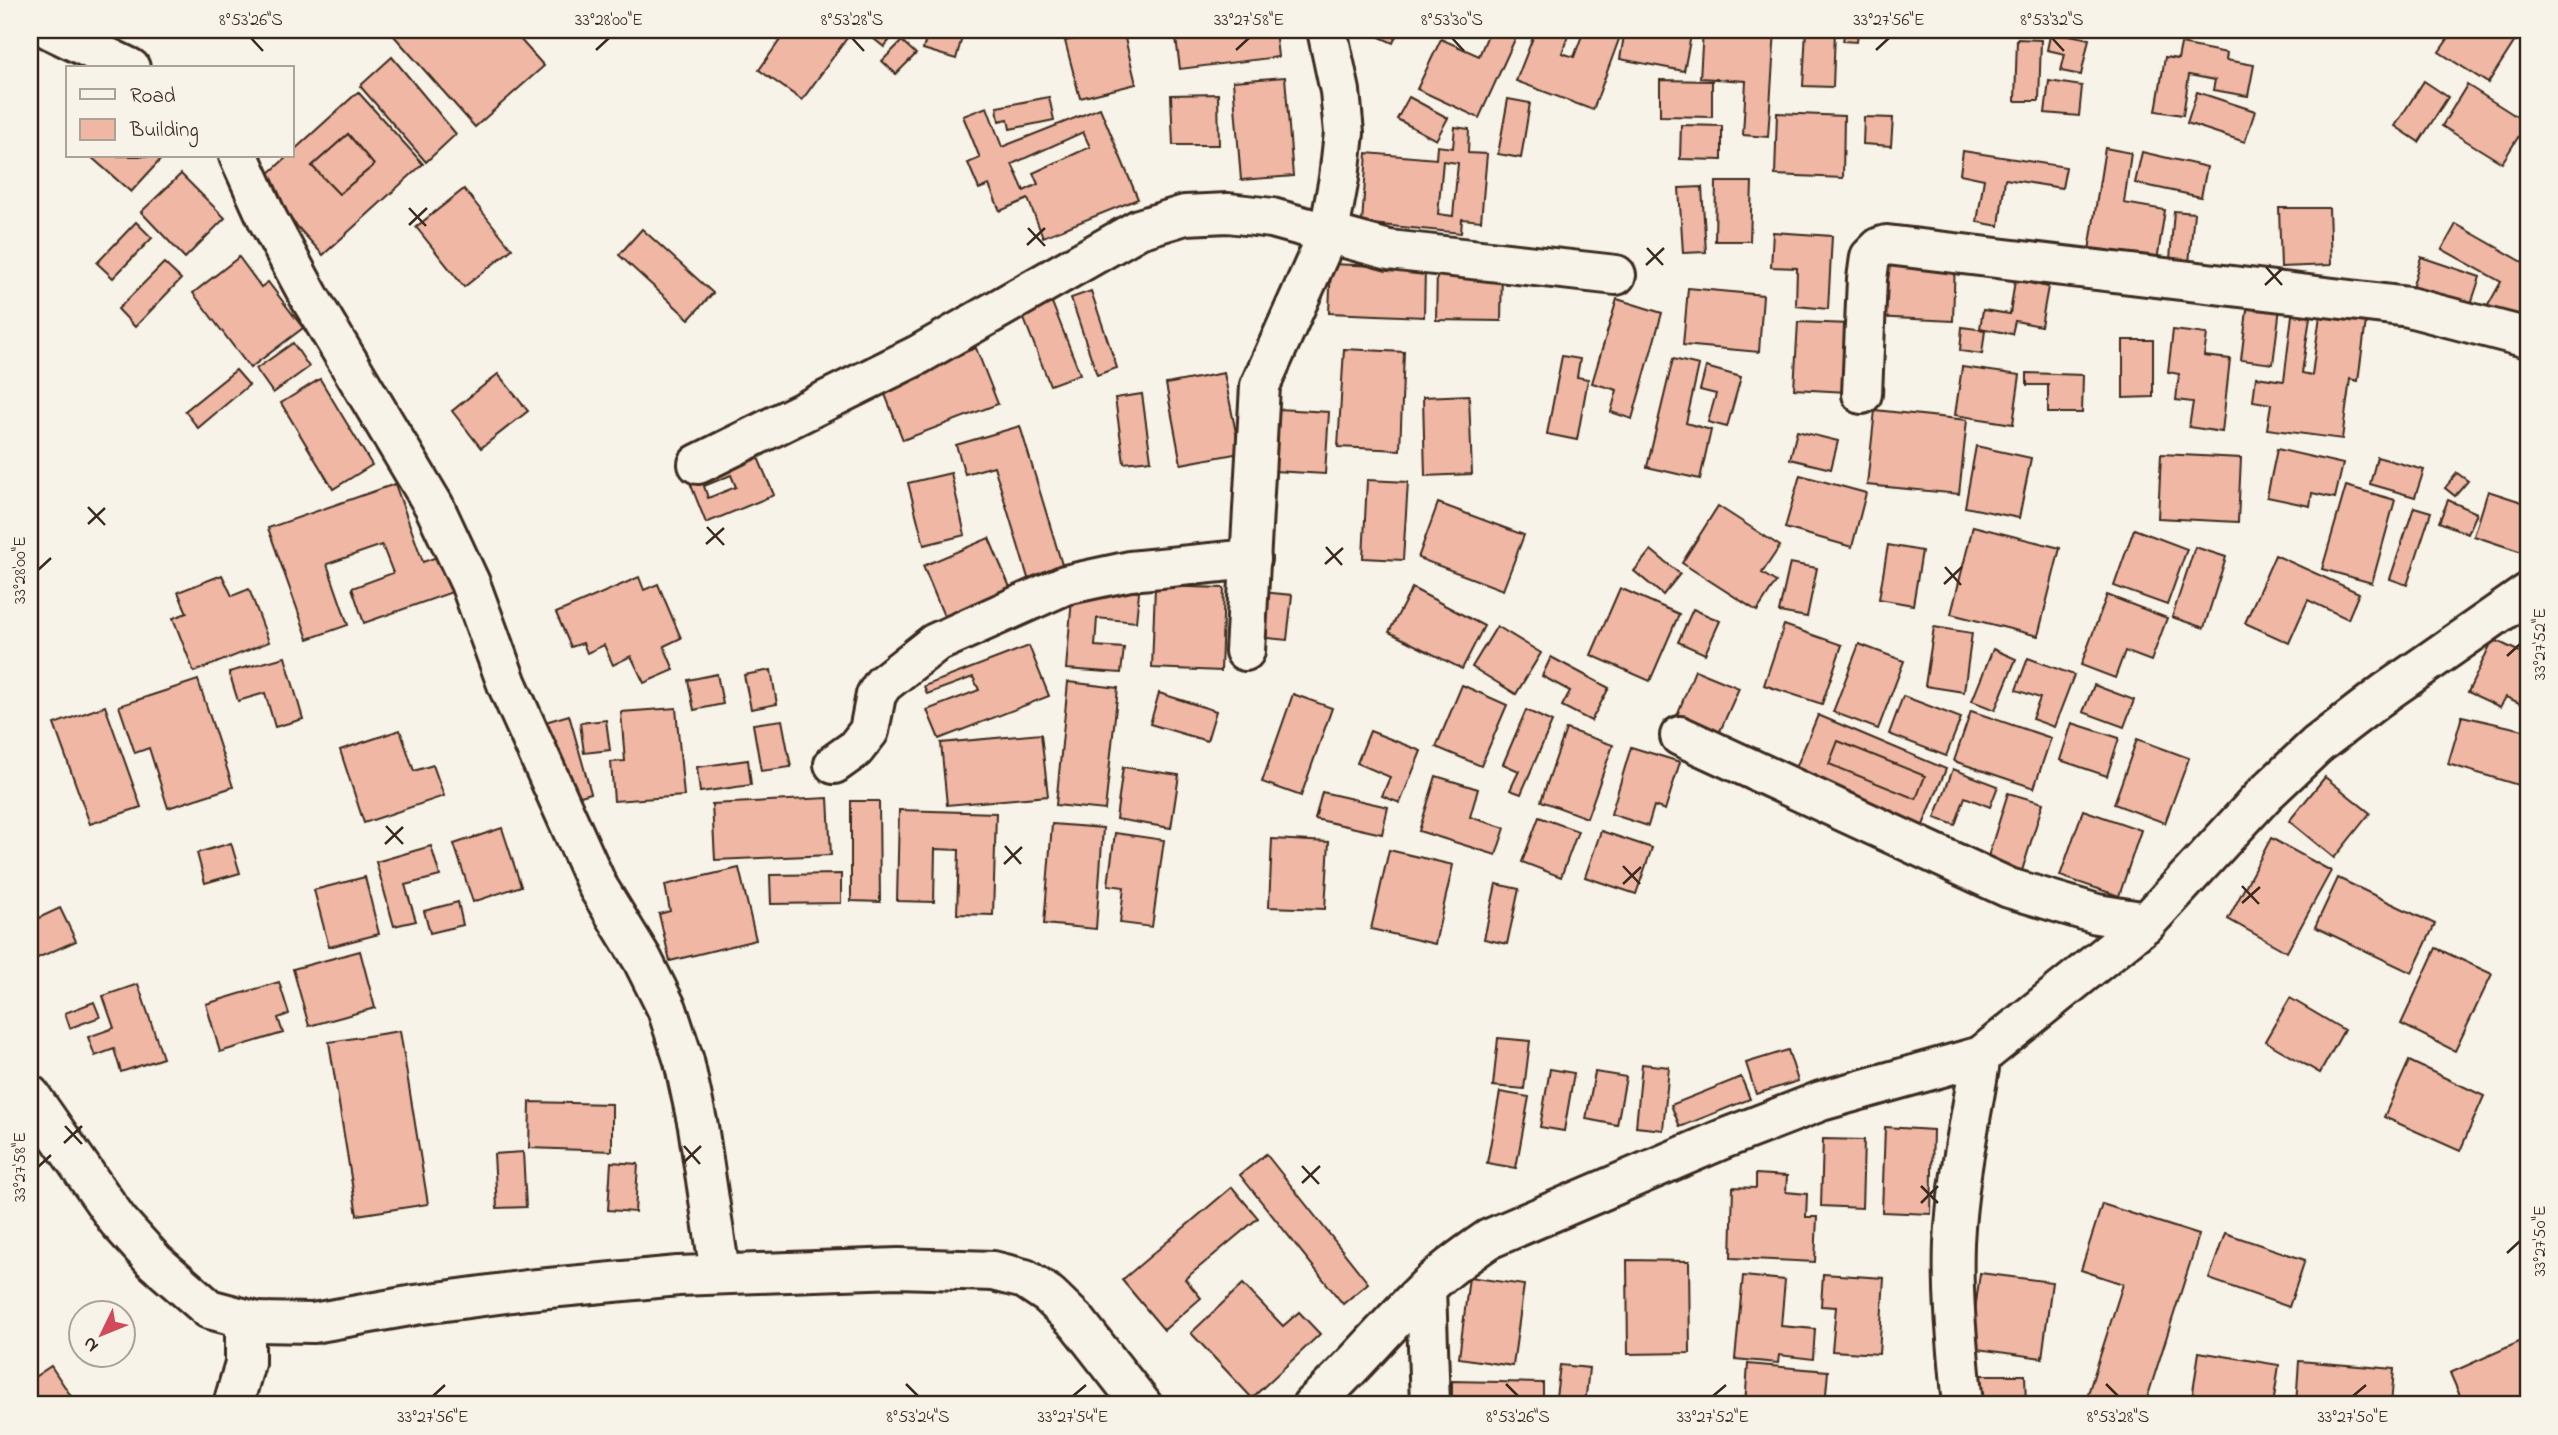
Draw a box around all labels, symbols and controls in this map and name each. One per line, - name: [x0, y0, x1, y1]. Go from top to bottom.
- text: 8°53'26"S: [219, 8, 283, 34]
- text: 33°28'00"E: [575, 8, 643, 34]
- text: 8°53'28"S: [821, 8, 883, 34]
- text: 33°27'58"E: [1214, 8, 1284, 34]
- text: 8°53'30"S: [1421, 8, 1483, 34]
- text: 33°27'56"E: [1853, 8, 1925, 34]
- text: 8°53'32"S: [2020, 8, 2084, 34]
- legend: [66, 66, 294, 158]
- text: Road: [130, 82, 176, 112]
- text: Building: [129, 116, 199, 148]
- text: 33°28'00"E: [8, 536, 34, 604]
- text: 33°27'52"E: [2528, 608, 2554, 680]
- text: 33°27'58"E: [8, 1132, 34, 1202]
- text: 33°27'50"E: [2528, 1205, 2554, 1277]
- north arrow: [66, 1298, 136, 1368]
- text: N: [77, 1330, 106, 1358]
- text: 33°27'56"E: [397, 1405, 469, 1431]
- text: 8°53'24"S: [886, 1405, 950, 1431]
- text: 33°27'54"E: [1038, 1405, 1108, 1431]
- text: 8°53'26"S: [1486, 1405, 1550, 1431]
- text: 33°27'52"E: [1677, 1405, 1749, 1431]
- text: 8°53'28"S: [2087, 1405, 2149, 1431]
- text: 33°27'50"E: [2317, 1405, 2389, 1431]

